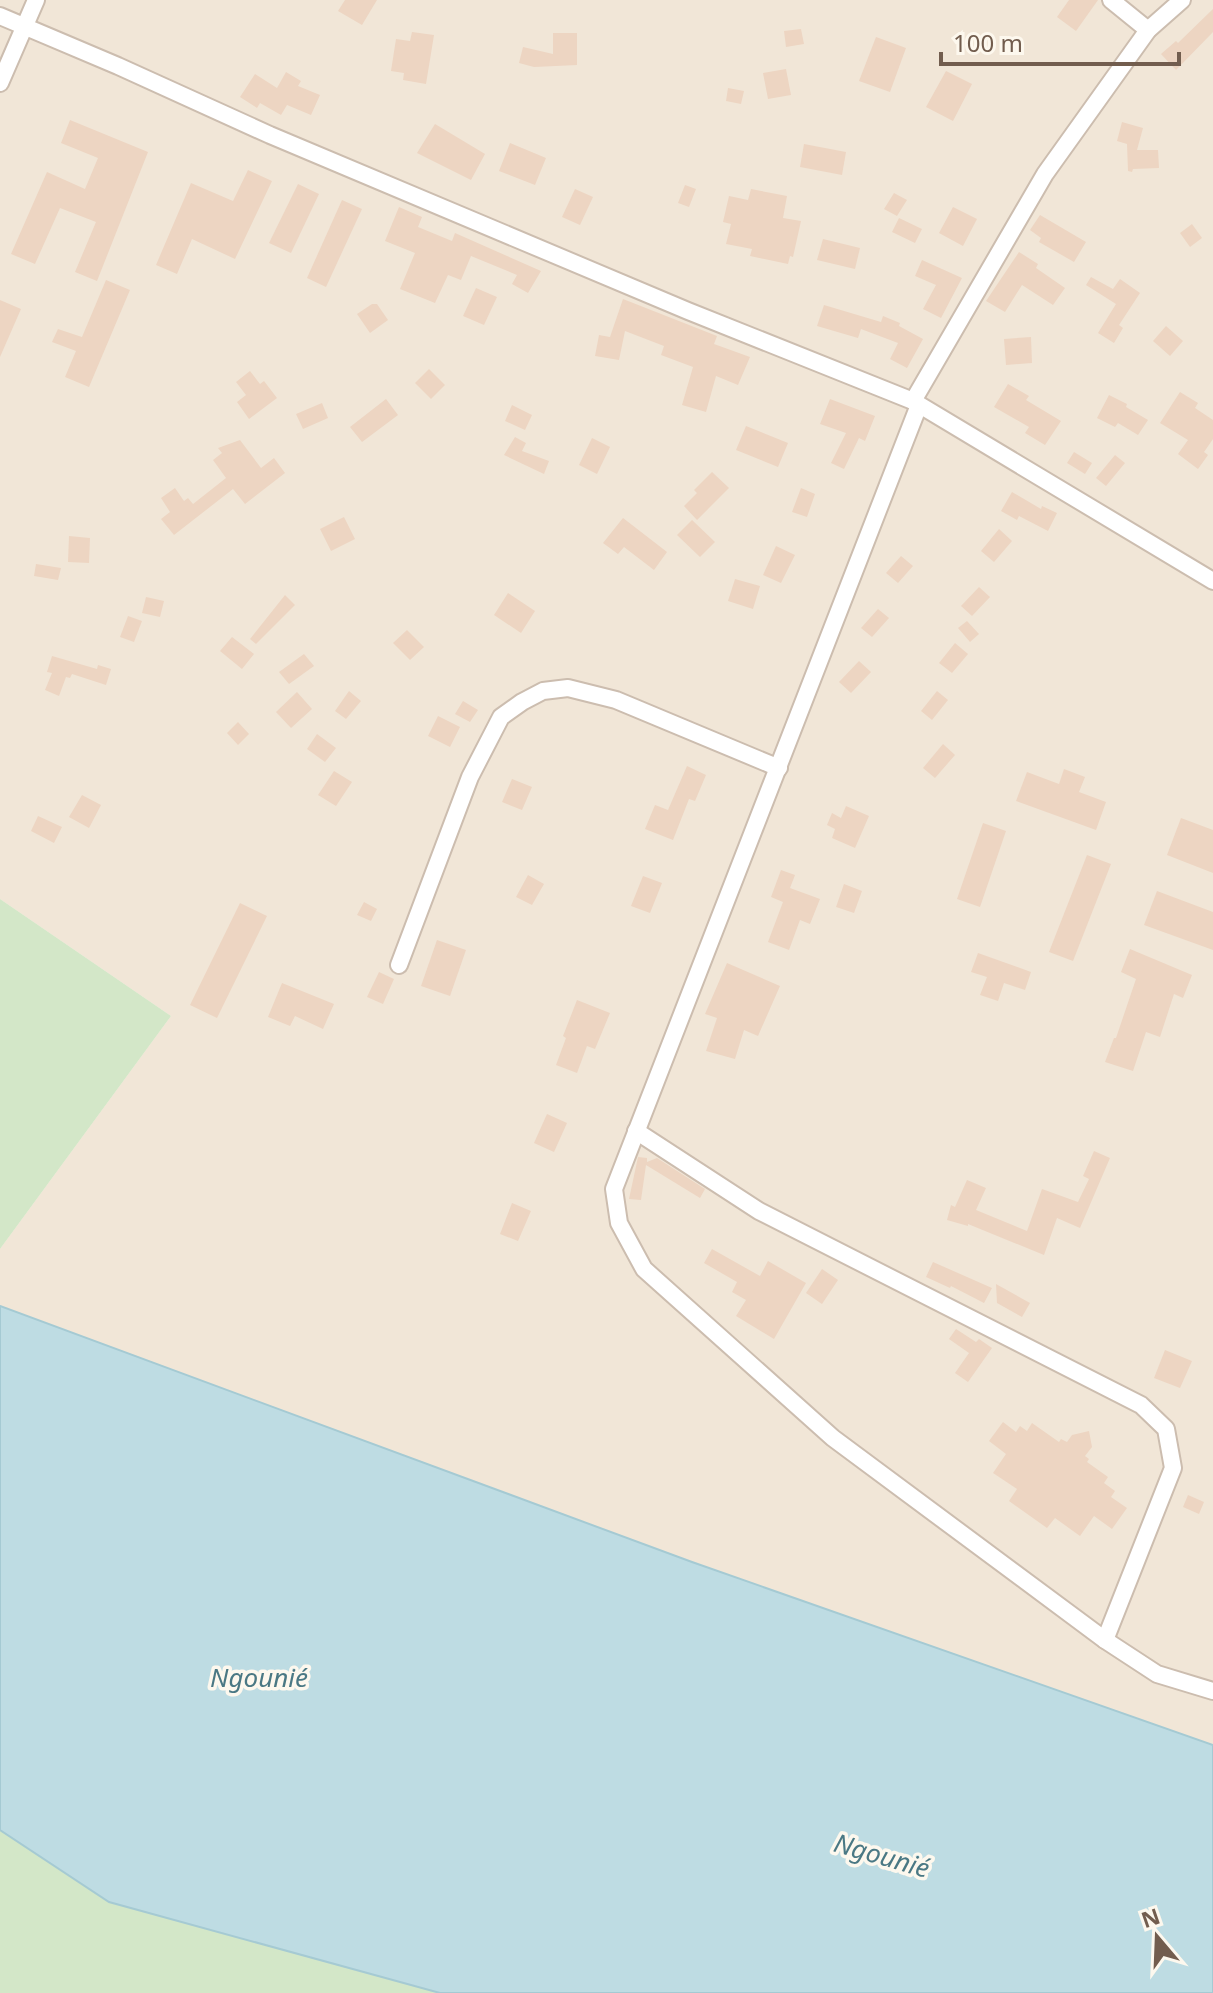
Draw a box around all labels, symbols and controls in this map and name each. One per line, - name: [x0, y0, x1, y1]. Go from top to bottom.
- scale bar: [941, 16, 1179, 66]
- text: 100 m: [953, 26, 1023, 59]
- water label: Ngounié: [210, 1659, 308, 1695]
- water label: Ngounié: [830, 1824, 934, 1886]
- north arrow: [1117, 1897, 1197, 1977]
- text: N: [1137, 1900, 1164, 1934]

